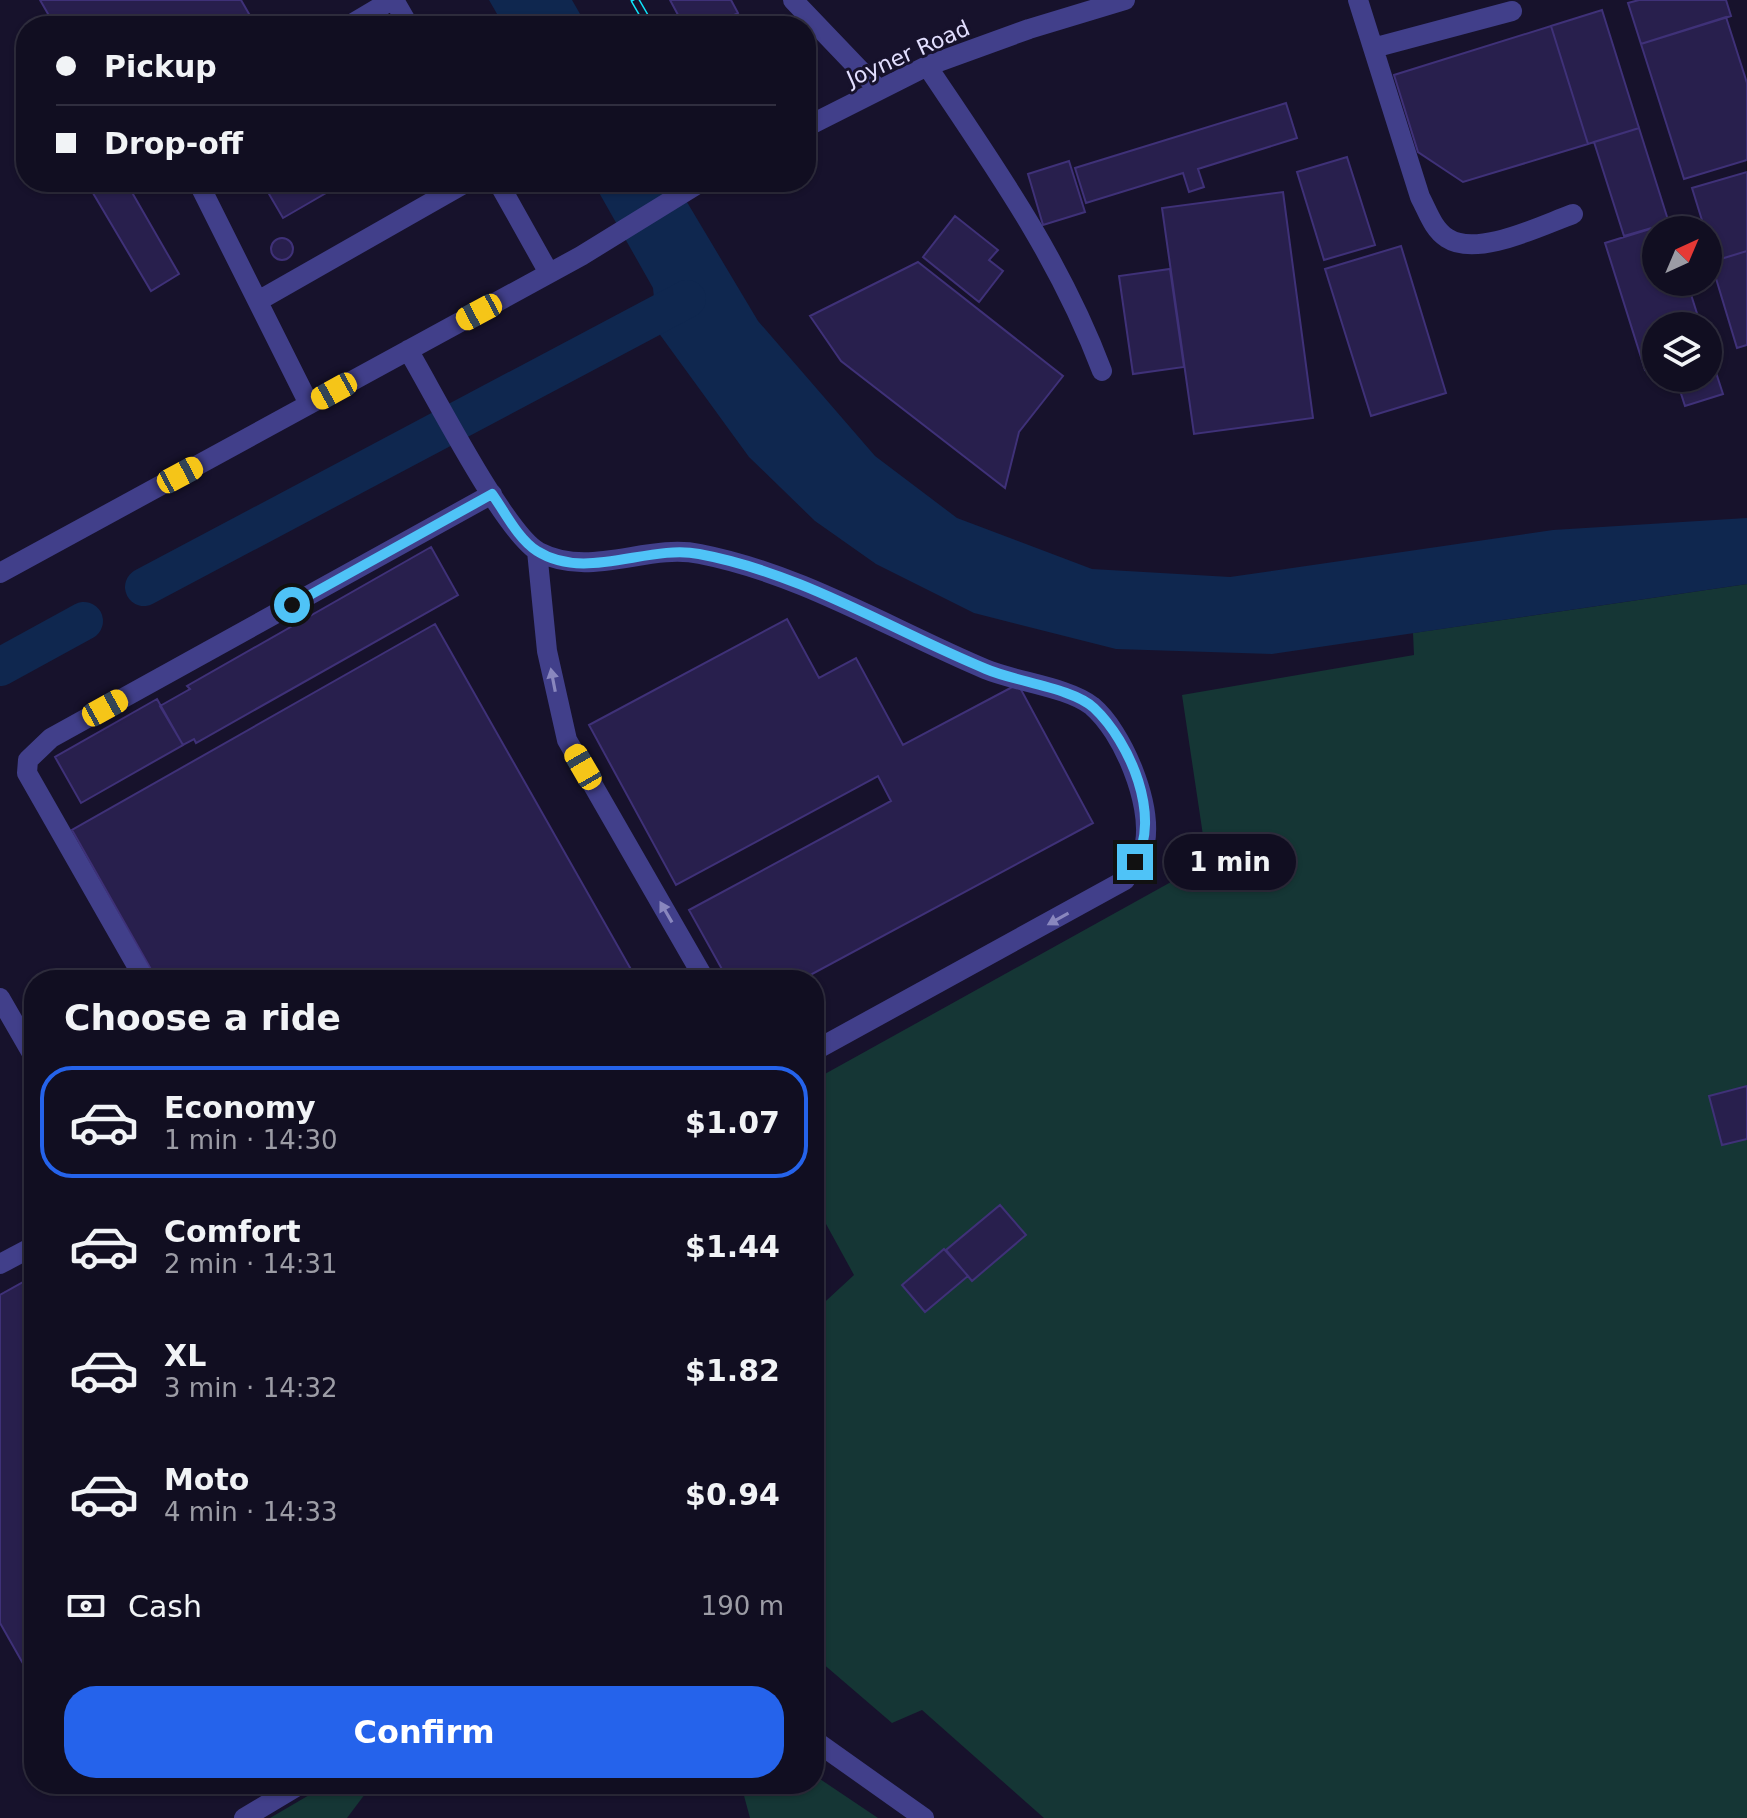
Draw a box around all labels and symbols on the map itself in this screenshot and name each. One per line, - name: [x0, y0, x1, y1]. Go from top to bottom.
- street label: Joyner Road: [841, 15, 973, 92]
- north arrow: [1642, 216, 1722, 296]
- car: [452, 290, 506, 334]
- car: [307, 369, 361, 413]
- car: [153, 453, 207, 497]
- route start: [274, 587, 310, 623]
- one-way arrow: [547, 668, 559, 693]
- car: [78, 686, 132, 730]
- car: [561, 740, 605, 794]
- callout: 1 min: [1163, 834, 1295, 890]
- route end: [1117, 844, 1153, 880]
- one-way arrow: [659, 901, 673, 923]
- one-way arrow: [1047, 912, 1069, 926]

